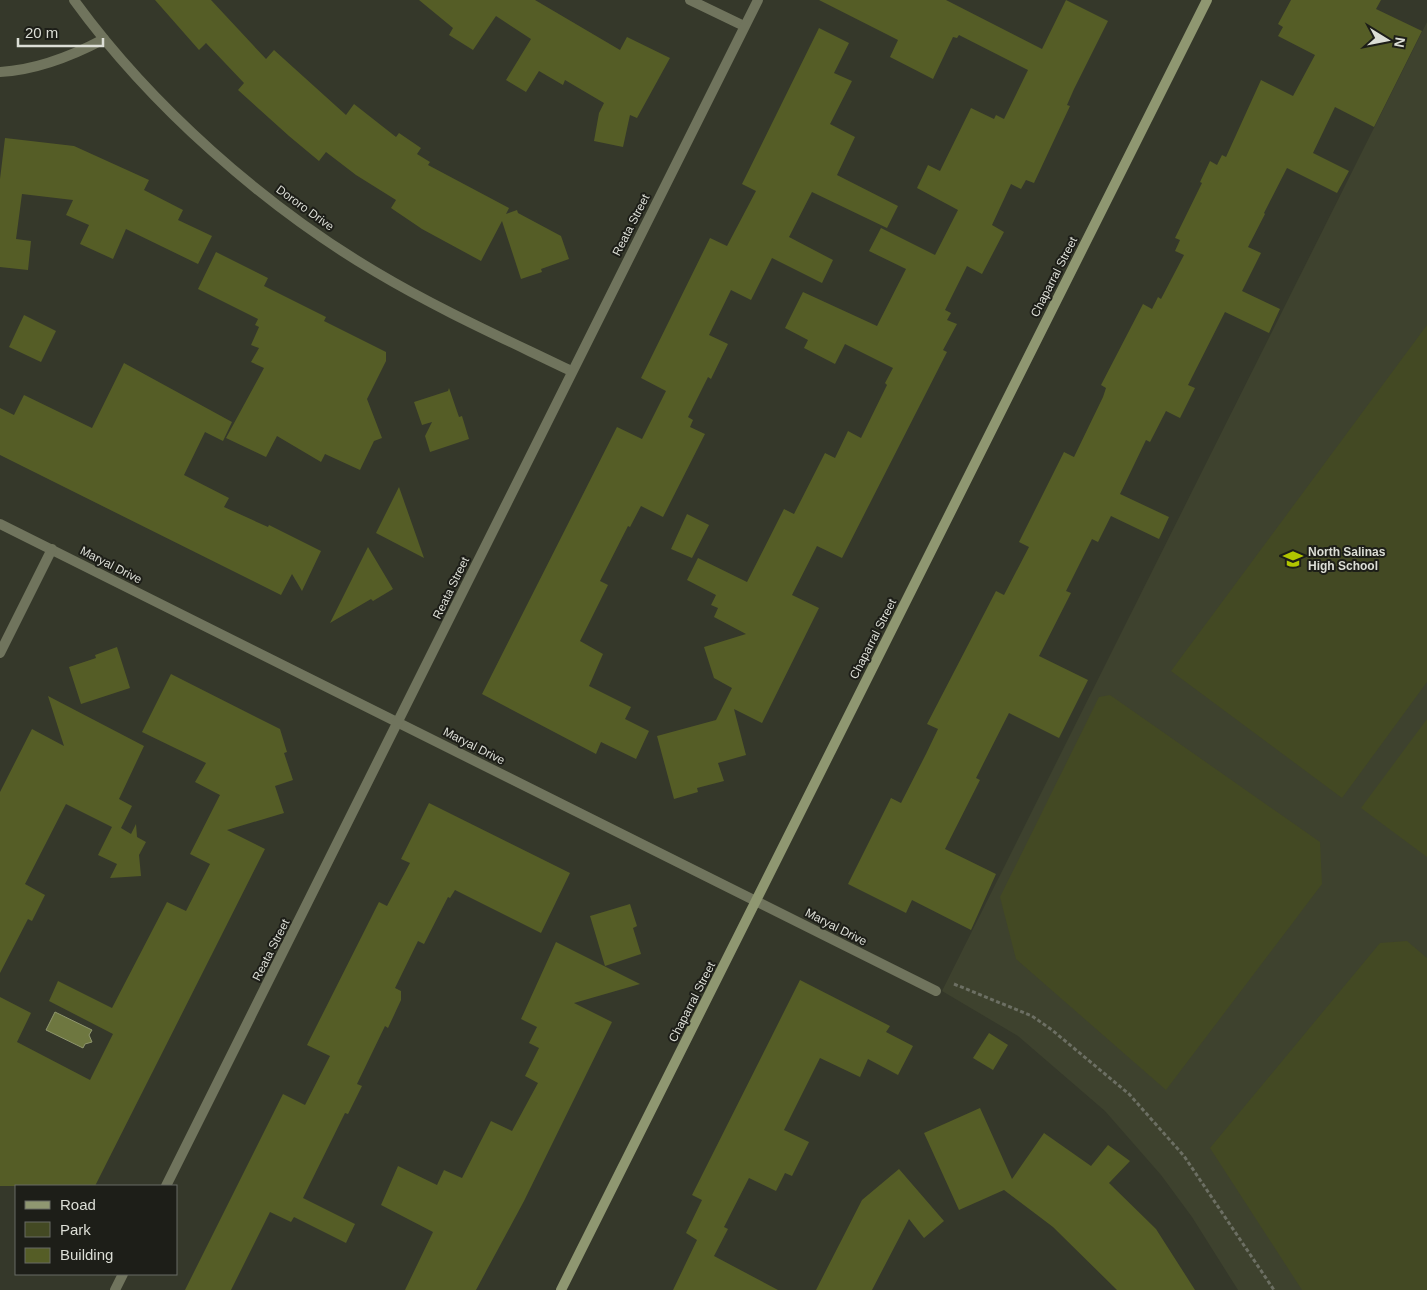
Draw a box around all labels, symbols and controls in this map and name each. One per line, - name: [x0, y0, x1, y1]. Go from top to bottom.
- scale bar: [18, 15, 102, 47]
- north arrow: [1362, 15, 1412, 65]
- text: 20 m: [25, 24, 58, 41]
- text: N: [1391, 36, 1409, 49]
- street label: Dororo Drive: [273, 182, 337, 234]
- street label: Reata Street: [609, 191, 653, 258]
- street label: Chaparral Street: [1028, 234, 1081, 319]
- street label: Maryal Drive: [78, 543, 144, 587]
- place label: North Salinas High School: [1308, 545, 1386, 573]
- school or university icon: North Salinas High School: [1282, 548, 1304, 570]
- street label: Reata Street: [430, 554, 472, 621]
- street label: Chaparral Street: [847, 596, 900, 681]
- street label: Maryal Drive: [441, 724, 507, 768]
- street label: Maryal Drive: [803, 905, 869, 949]
- street label: Reata Street: [249, 916, 293, 983]
- street label: Chaparral Street: [666, 959, 719, 1044]
- legend: [15, 1185, 178, 1275]
- text: Road: [60, 1196, 96, 1213]
- text: Park: [60, 1221, 91, 1238]
- text: Building: [60, 1246, 113, 1263]

